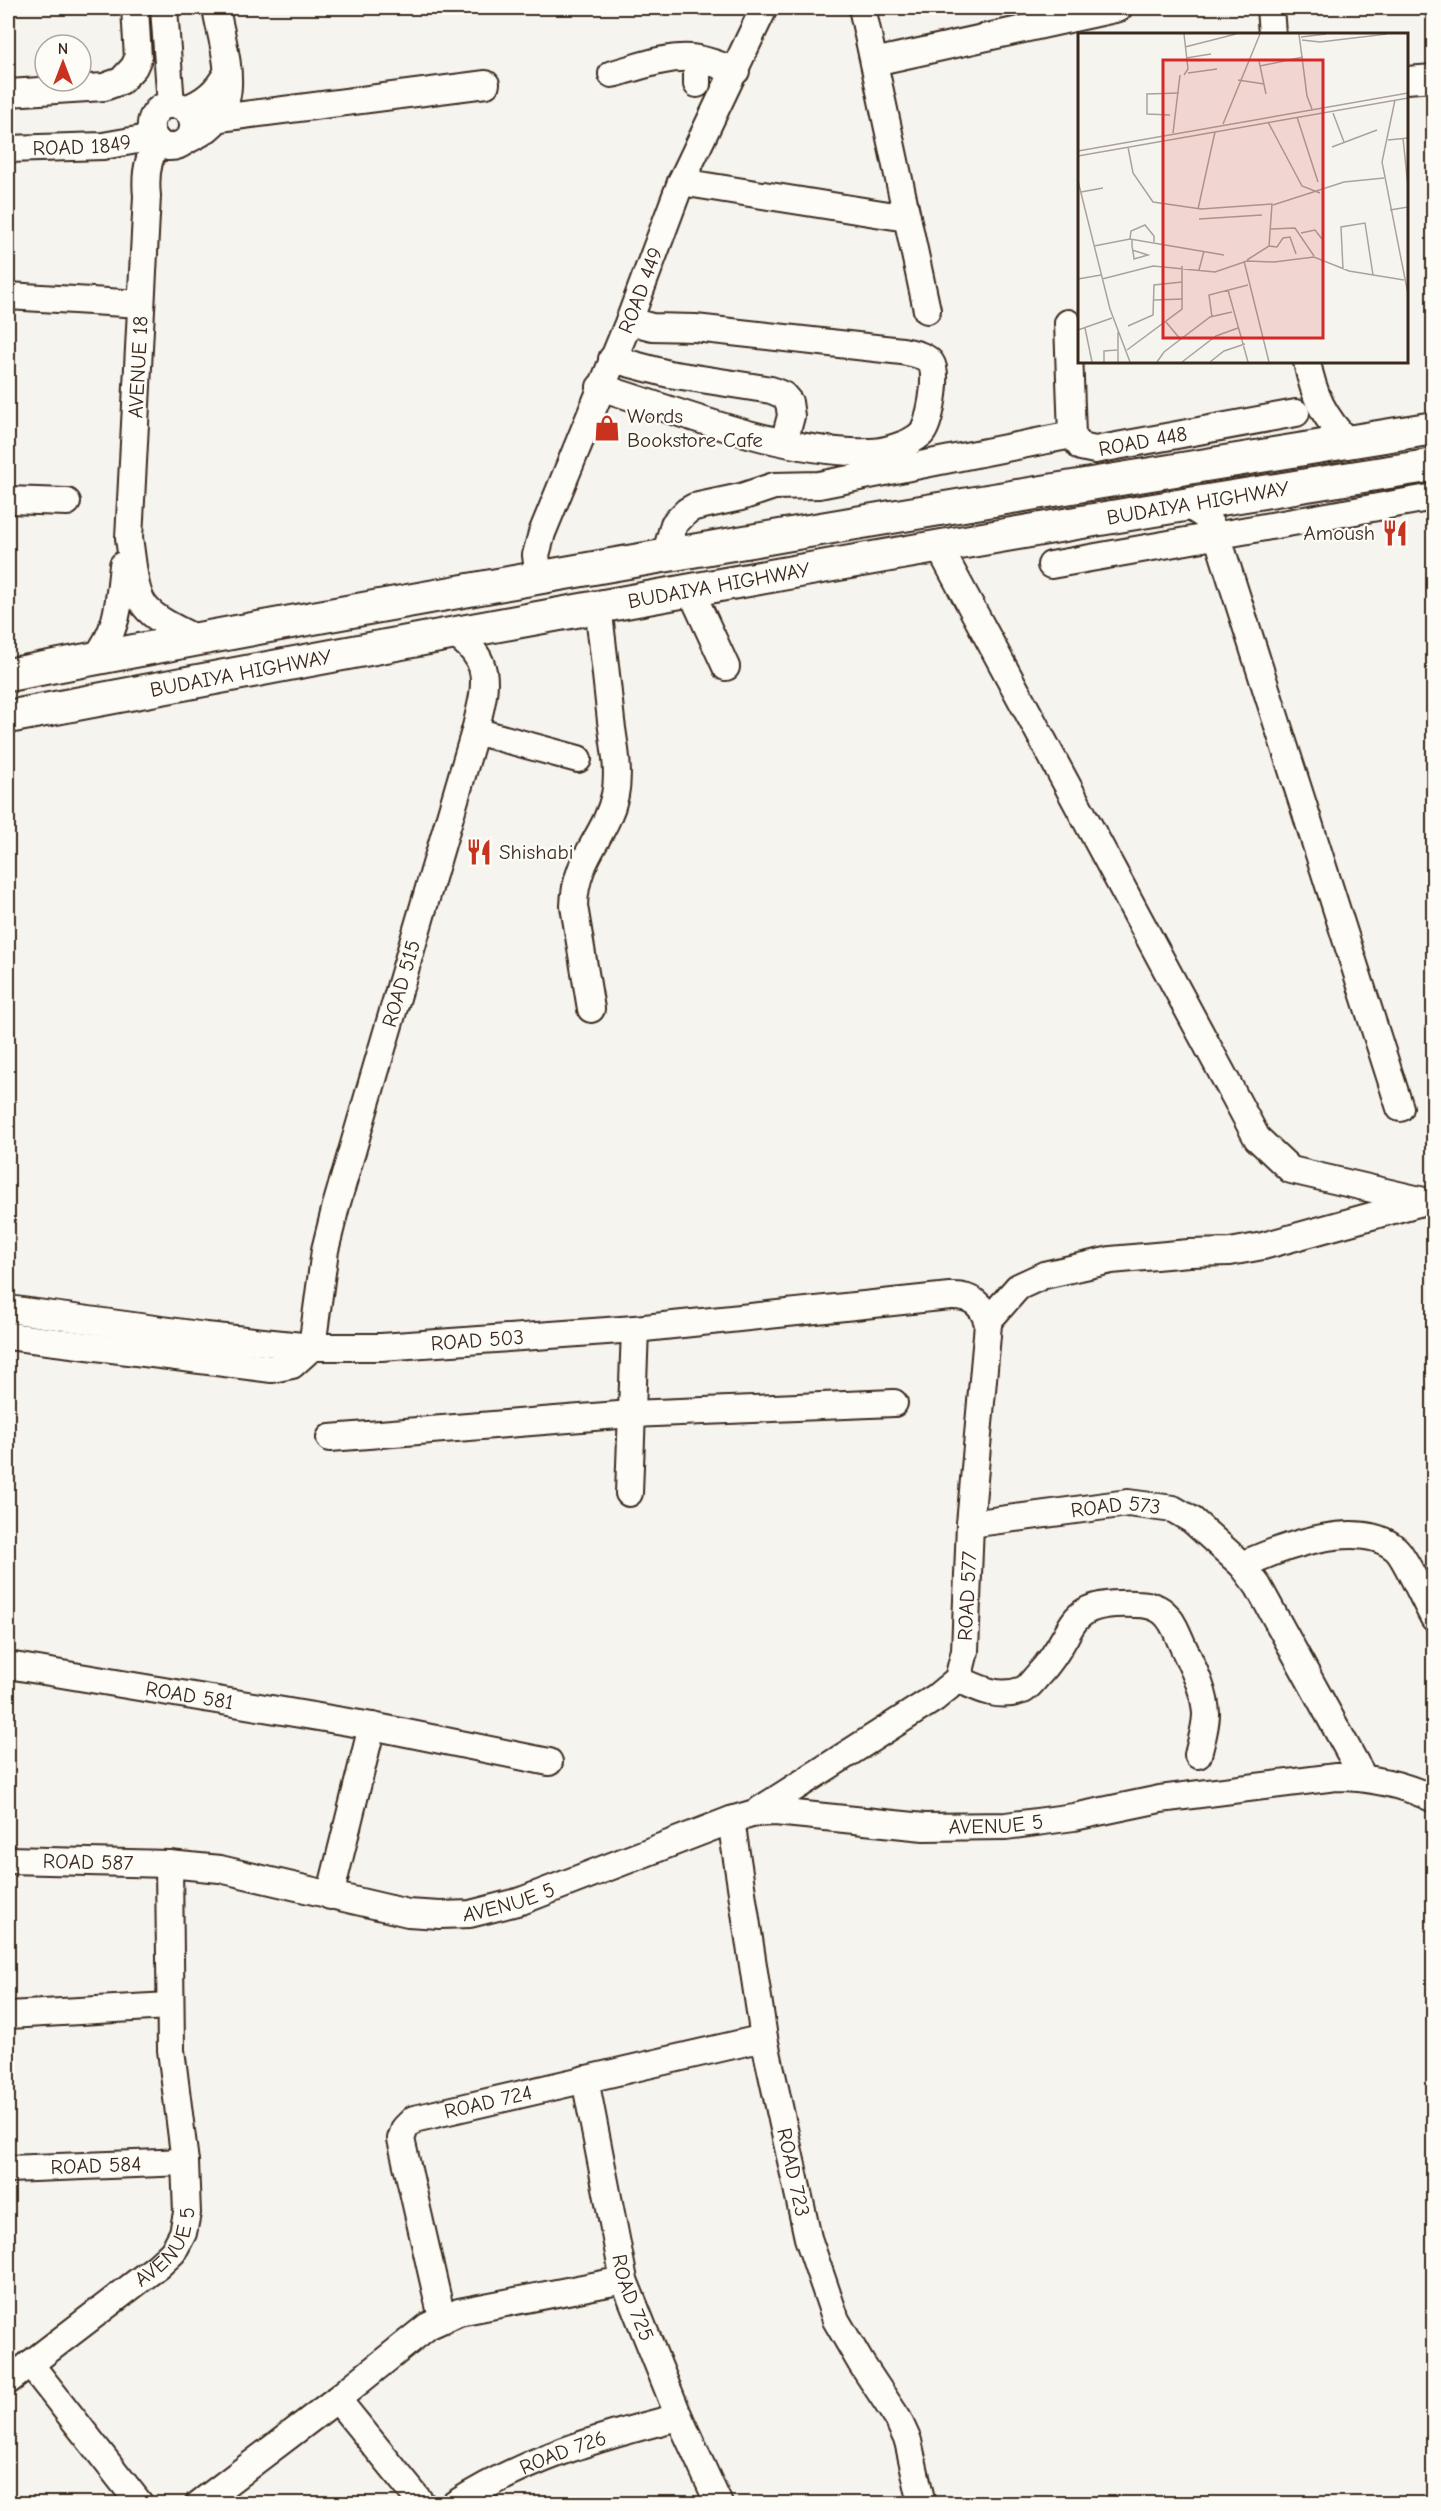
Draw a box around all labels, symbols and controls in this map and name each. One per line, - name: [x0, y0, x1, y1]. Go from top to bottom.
- north arrow: [33, 33, 93, 93]
- inset map: [1078, 33, 1408, 363]
- text: N: [58, 40, 68, 58]
- street label: ROAD 1849: [32, 129, 133, 160]
- street label: ROAD 449: [613, 244, 668, 337]
- street label: AVENUE 18: [123, 315, 153, 419]
- place label: Words Bookstore Cafe: [627, 404, 763, 452]
- shop icon: Words Bookstore Cafe: [592, 413, 622, 443]
- street label: ROAD 448: [1097, 421, 1189, 461]
- street label: BUDAIYA HIGHWAY: [1105, 476, 1291, 530]
- restaurant icon: Amoush: [1380, 518, 1410, 548]
- place label: Amoush: [1304, 521, 1375, 545]
- street label: BUDAIYA HIGHWAY: [626, 557, 812, 613]
- street label: BUDAIYA HIGHWAY: [148, 644, 334, 702]
- restaurant icon: Shishabi: [464, 837, 494, 867]
- place label: Shishabi: [499, 840, 573, 864]
- street label: ROAD 515: [377, 937, 425, 1030]
- street label: ROAD 503: [430, 1325, 525, 1355]
- street label: ROAD 573: [1069, 1491, 1162, 1522]
- street label: ROAD 577: [953, 1551, 981, 1641]
- street label: ROAD 581: [144, 1676, 235, 1715]
- street label: AVENUE 5: [949, 1809, 1045, 1839]
- street label: ROAD 587: [42, 1849, 134, 1875]
- street label: AVENUE 5: [463, 1877, 558, 1926]
- street label: ROAD 724: [442, 2080, 534, 2124]
- street label: ROAD 723: [772, 2126, 815, 2219]
- street label: ROAD 584: [50, 2152, 142, 2179]
- street label: AVENUE 5: [130, 2207, 199, 2292]
- street label: ROAD 725: [607, 2252, 659, 2344]
- street label: ROAD 726: [516, 2425, 609, 2480]

